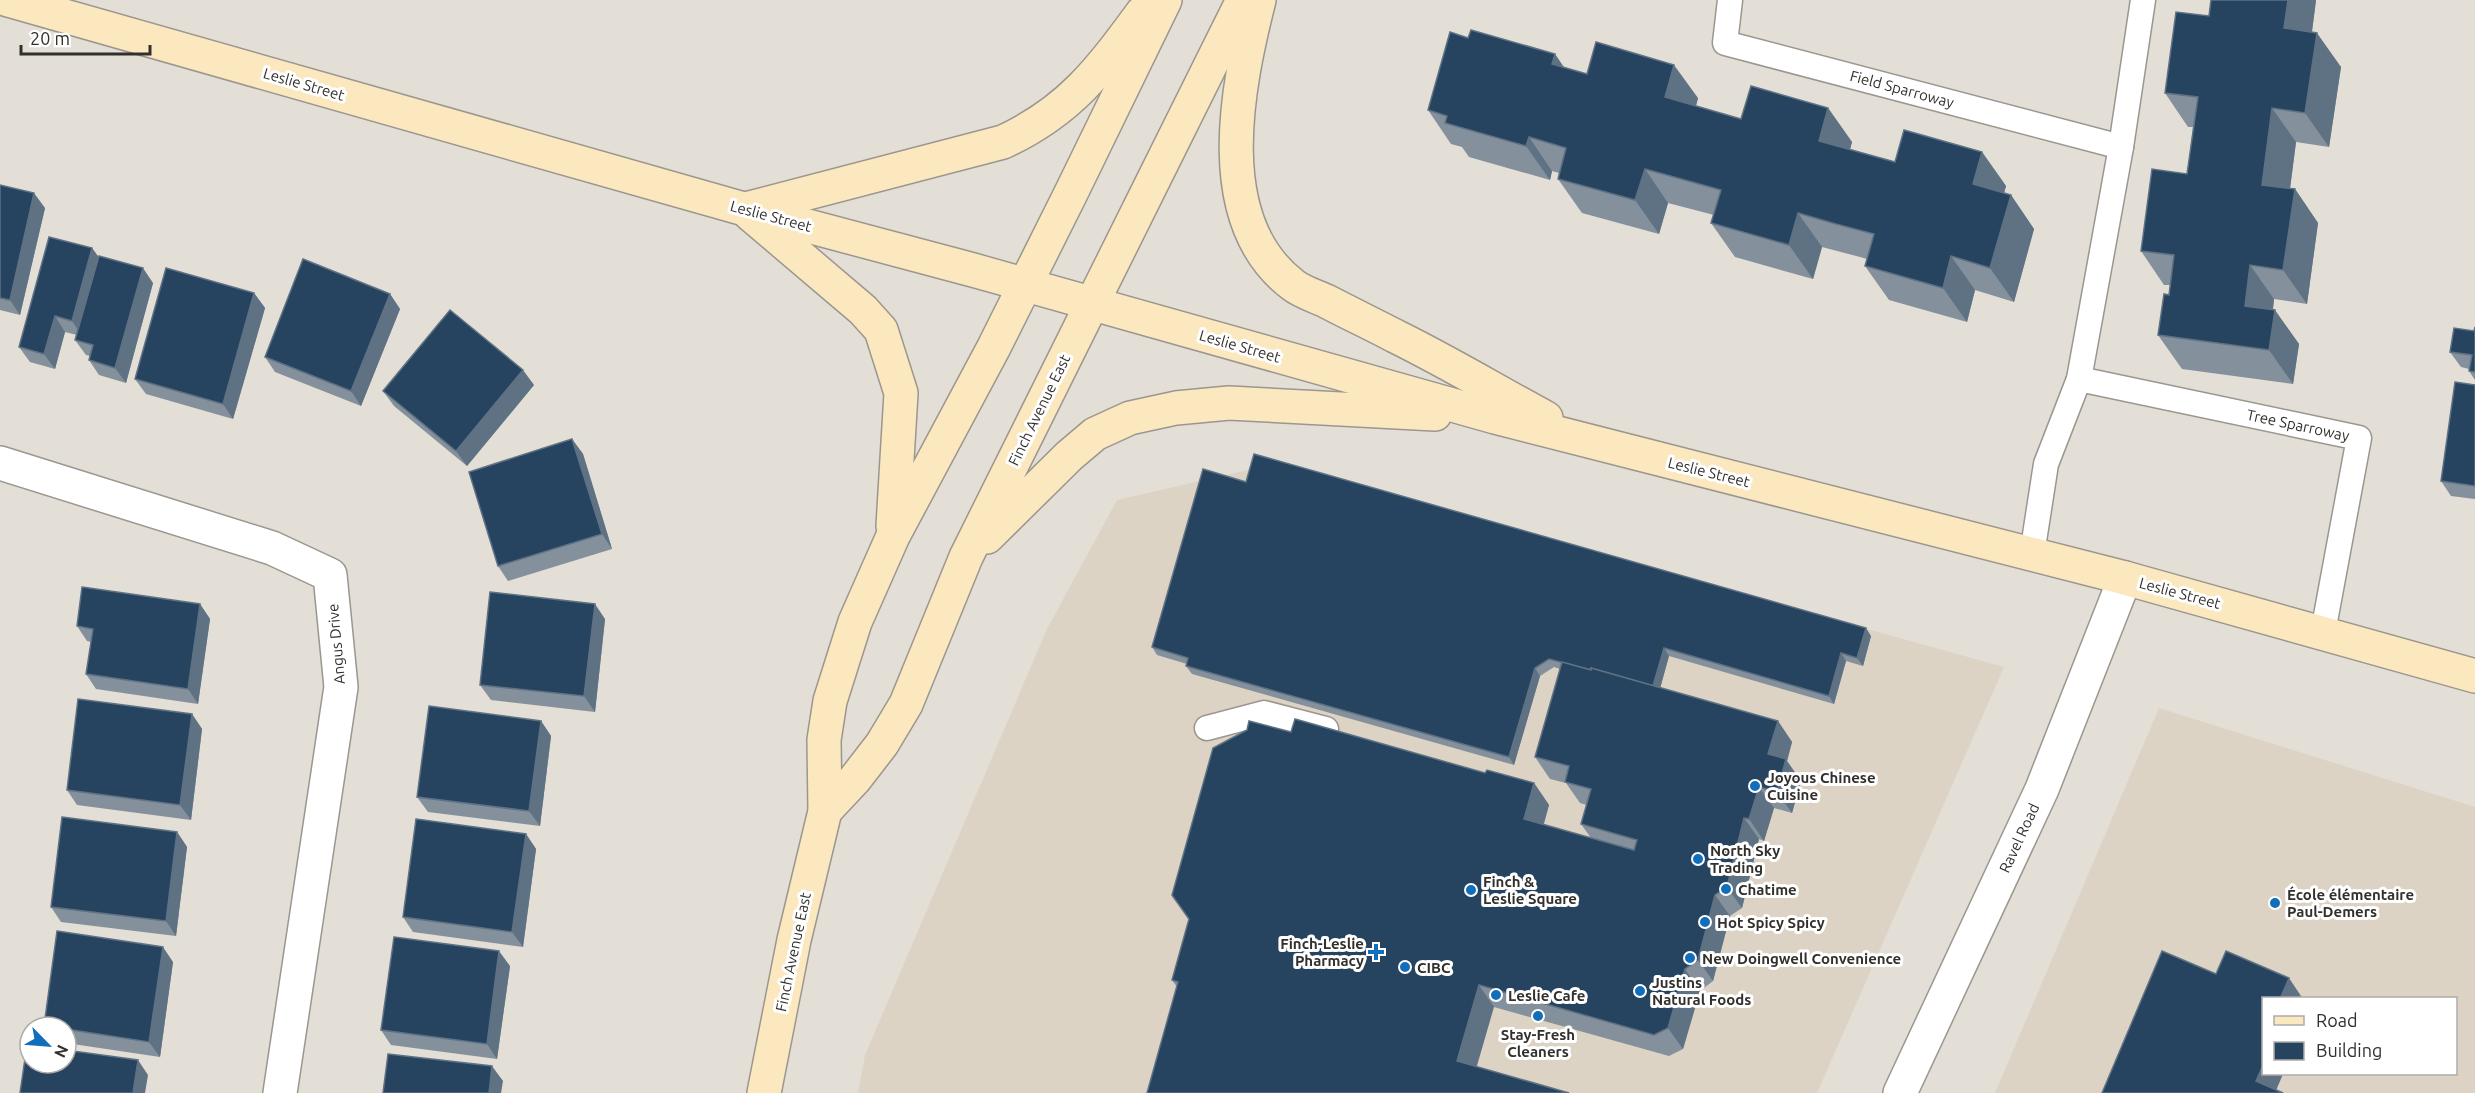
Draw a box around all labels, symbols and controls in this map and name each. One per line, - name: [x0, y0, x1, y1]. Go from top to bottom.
- scale bar: [21, 18, 150, 56]
- text: 20 m: [30, 28, 70, 48]
- street label: Leslie Street: [261, 64, 347, 104]
- street label: Field Sparroway: [1848, 67, 1956, 111]
- street label: Leslie Street: [728, 197, 814, 235]
- street label: Leslie Street: [1197, 326, 1283, 366]
- street label: Finch Avenue East: [1005, 352, 1073, 468]
- street label: Tree Sparroway: [2245, 406, 2351, 444]
- street label: Leslie Street: [1666, 454, 1752, 490]
- street label: Leslie Street: [2137, 574, 2223, 612]
- street label: Angus Drive: [324, 603, 348, 685]
- place label: Joyous Chinese Cuisine: [1767, 769, 1876, 803]
- marker: Joyous Chinese Cuisine: [1748, 779, 1762, 793]
- street label: Ravel Road: [1996, 801, 2042, 875]
- place label: North Sky Trading: [1710, 842, 1780, 876]
- marker: North Sky Trading: [1691, 852, 1705, 866]
- place label: Finch & Leslie Square: [1483, 873, 1577, 907]
- place label: Chatime: [1738, 881, 1797, 898]
- marker: Chatime: [1719, 882, 1733, 896]
- marker: Finch & Leslie Square: [1464, 883, 1478, 897]
- place label: École élémentaire Paul-Demers: [2287, 886, 2414, 920]
- street label: Finch Avenue East: [772, 891, 814, 1013]
- marker: École élémentaire Paul-Demers: [2268, 896, 2282, 910]
- place label: Hot Spicy Spicy: [1717, 914, 1825, 931]
- marker: Hot Spicy Spicy: [1698, 915, 1712, 929]
- place label: Finch-Leslie Pharmacy: [1280, 935, 1364, 969]
- marker: Finch-Leslie Pharmacy: [1369, 945, 1383, 959]
- place label: New Doingwell Convenience: [1702, 950, 1901, 967]
- marker: New Doingwell Convenience: [1683, 951, 1697, 965]
- place label: CIBC: [1417, 959, 1451, 976]
- marker: CIBC: [1398, 960, 1412, 974]
- place label: Justins Natural Foods: [1652, 974, 1751, 1008]
- marker: Justins Natural Foods: [1633, 984, 1647, 998]
- place label: Leslie Cafe: [1508, 987, 1585, 1004]
- marker: Leslie Cafe: [1489, 988, 1503, 1002]
- legend: [2262, 997, 2457, 1075]
- marker: Stay-Fresh Cleaners: [1531, 1009, 1545, 1023]
- text: Road: [2316, 1010, 2358, 1030]
- north arrow: [18, 1015, 78, 1075]
- place label: Stay-Fresh Cleaners: [1501, 1026, 1575, 1060]
- text: Building: [2316, 1040, 2382, 1060]
- text: N: [51, 1042, 72, 1061]

